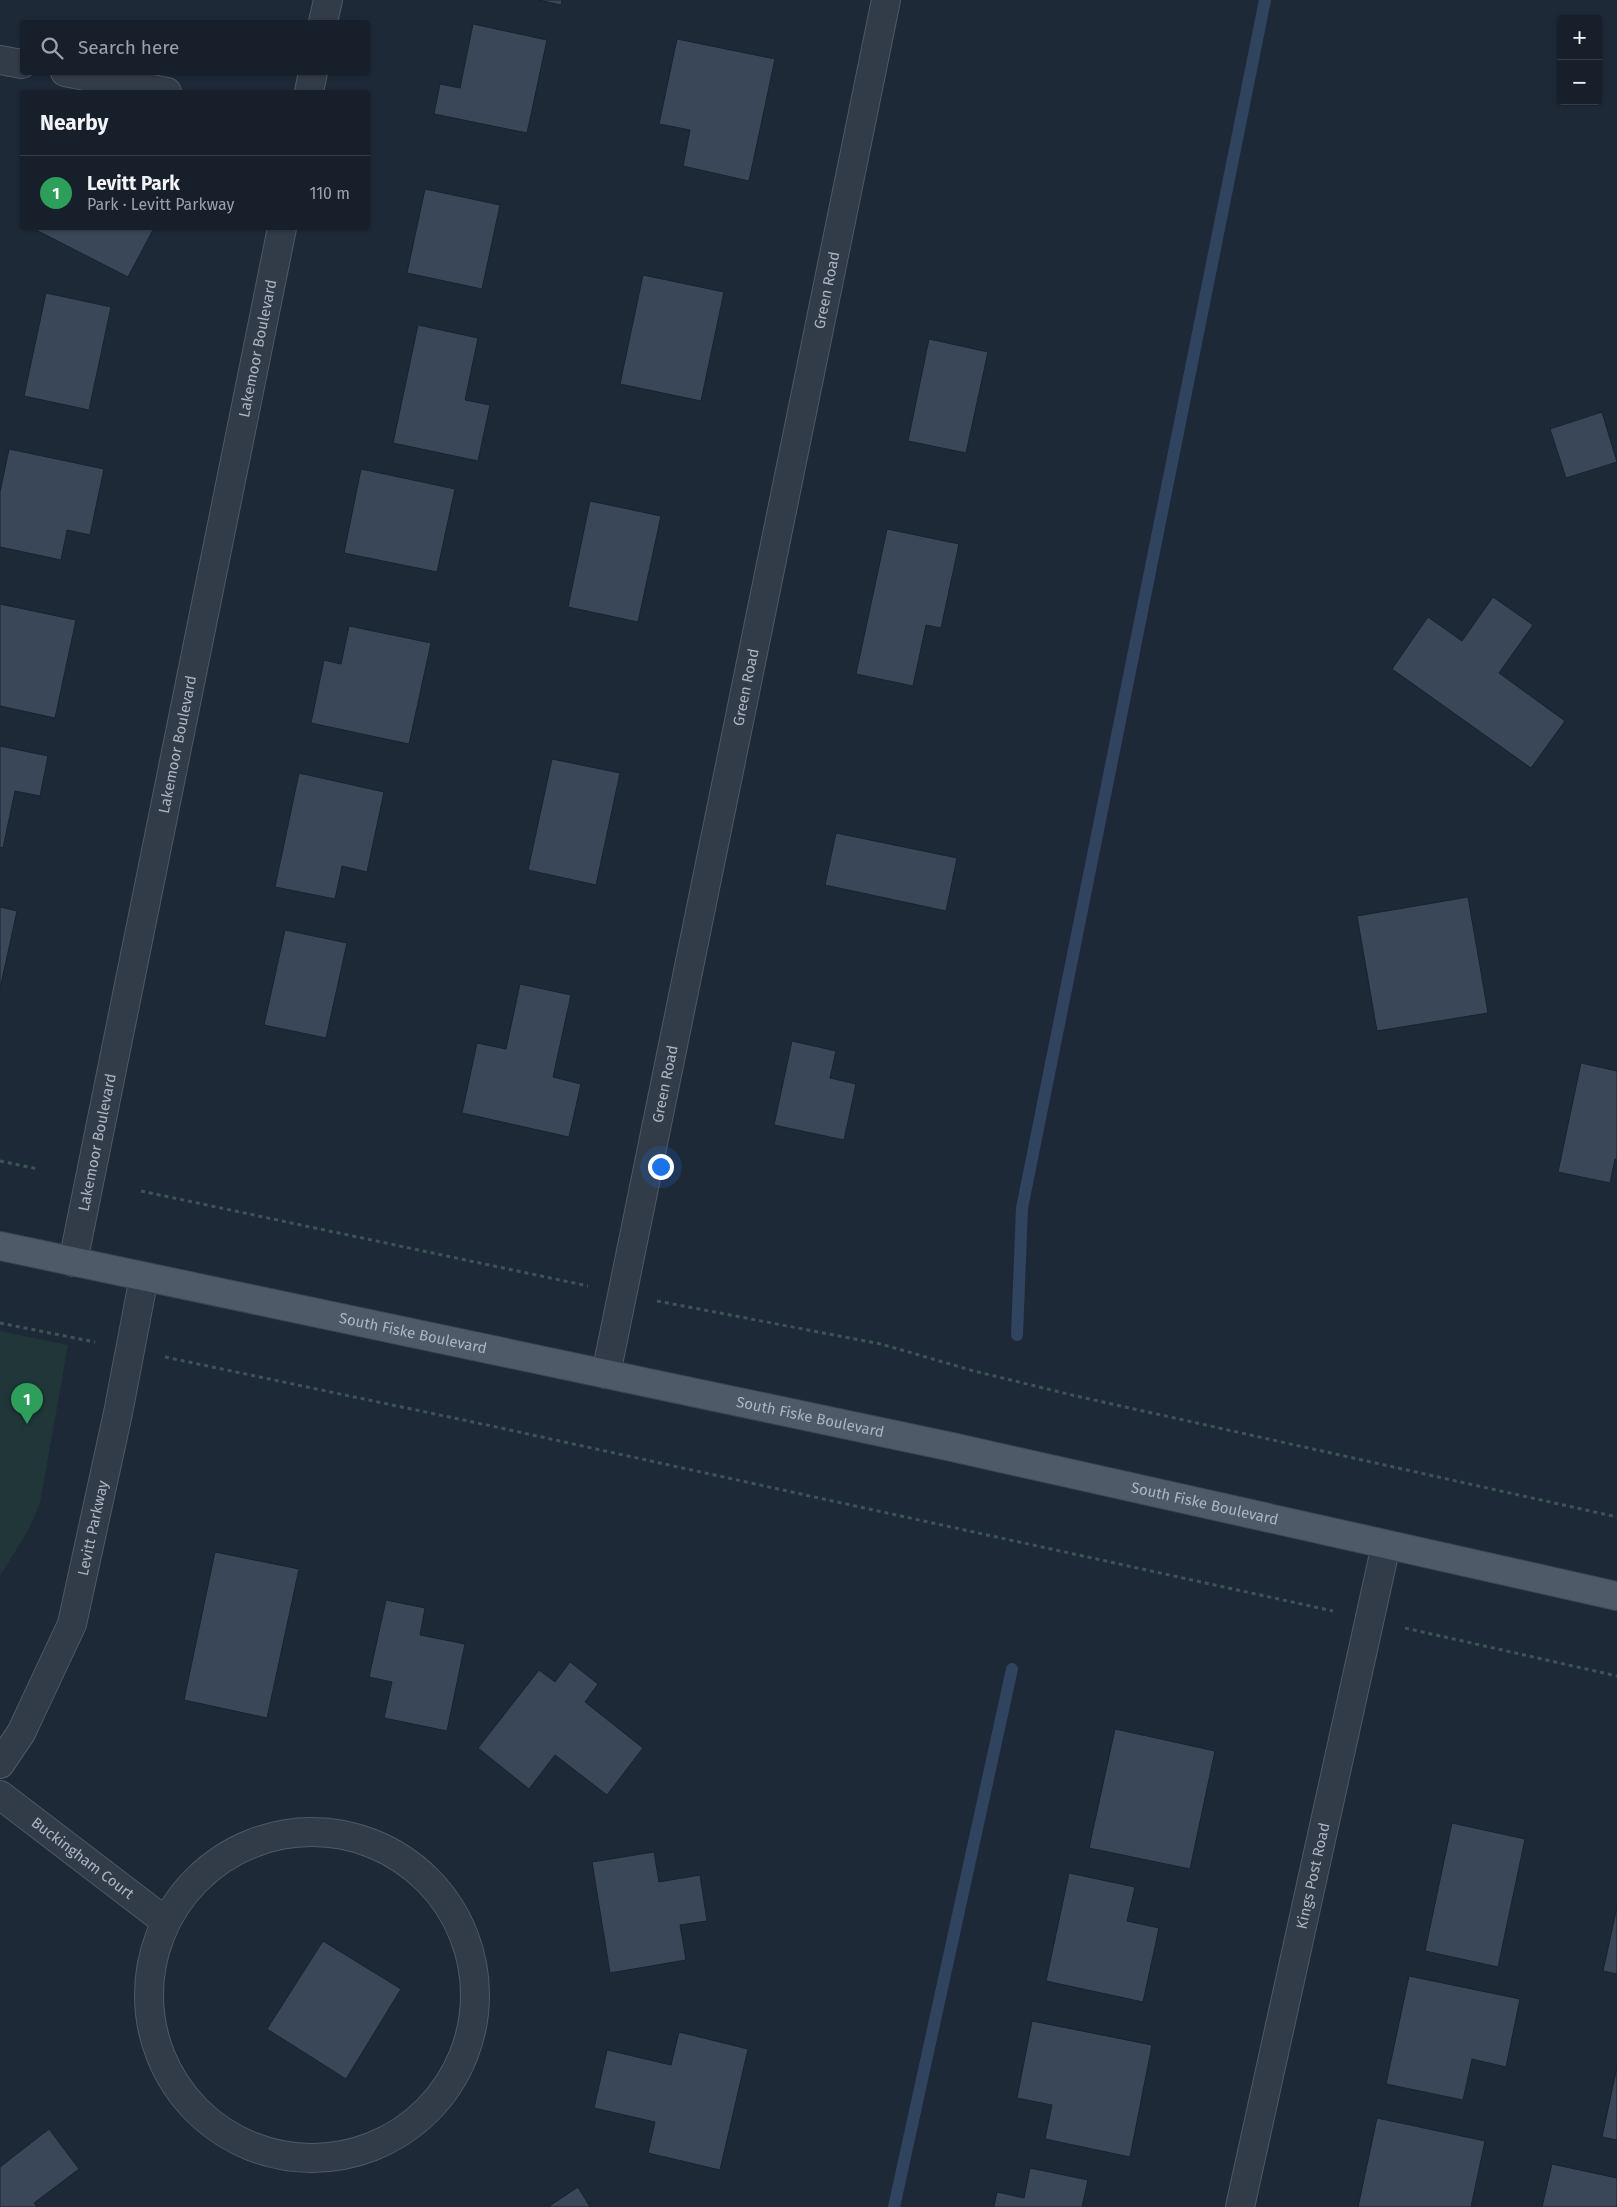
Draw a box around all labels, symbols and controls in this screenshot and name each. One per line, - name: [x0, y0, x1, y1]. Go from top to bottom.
- map controls: [1557, 15, 1602, 105]
- button: +: [1557, 15, 1602, 60]
- search box: [20, 20, 370, 75]
- icon: search: [38, 34, 66, 62]
- text: Search here: [78, 36, 179, 59]
- button: −: [1557, 60, 1602, 105]
- text: Nearby: [40, 110, 108, 136]
- text: Levitt Park: [87, 172, 180, 195]
- text: 1: [52, 184, 60, 203]
- text: 110 m: [309, 184, 350, 203]
- text: Park · Levitt Parkway: [87, 195, 234, 214]
- street label: Green Road: [810, 250, 844, 331]
- street label: Lakemoor Boulevard: [235, 278, 280, 419]
- street label: Green Road: [729, 647, 763, 727]
- street label: Lakemoor Boulevard: [155, 674, 200, 815]
- street label: Green Road: [648, 1044, 682, 1124]
- street label: Lakemoor Boulevard: [74, 1072, 120, 1213]
- your location: [648, 1154, 674, 1180]
- street label: South Fiske Boulevard: [337, 1309, 488, 1358]
- pin: 1: [11, 1383, 43, 1424]
- street label: South Fiske Boulevard: [735, 1393, 886, 1441]
- street label: Levitt Parkway: [74, 1478, 112, 1577]
- street label: South Fiske Boulevard: [1129, 1478, 1280, 1529]
- street label: Buckingham Court: [28, 1813, 138, 1903]
- street label: Kings Post Road: [1293, 1821, 1334, 1931]

